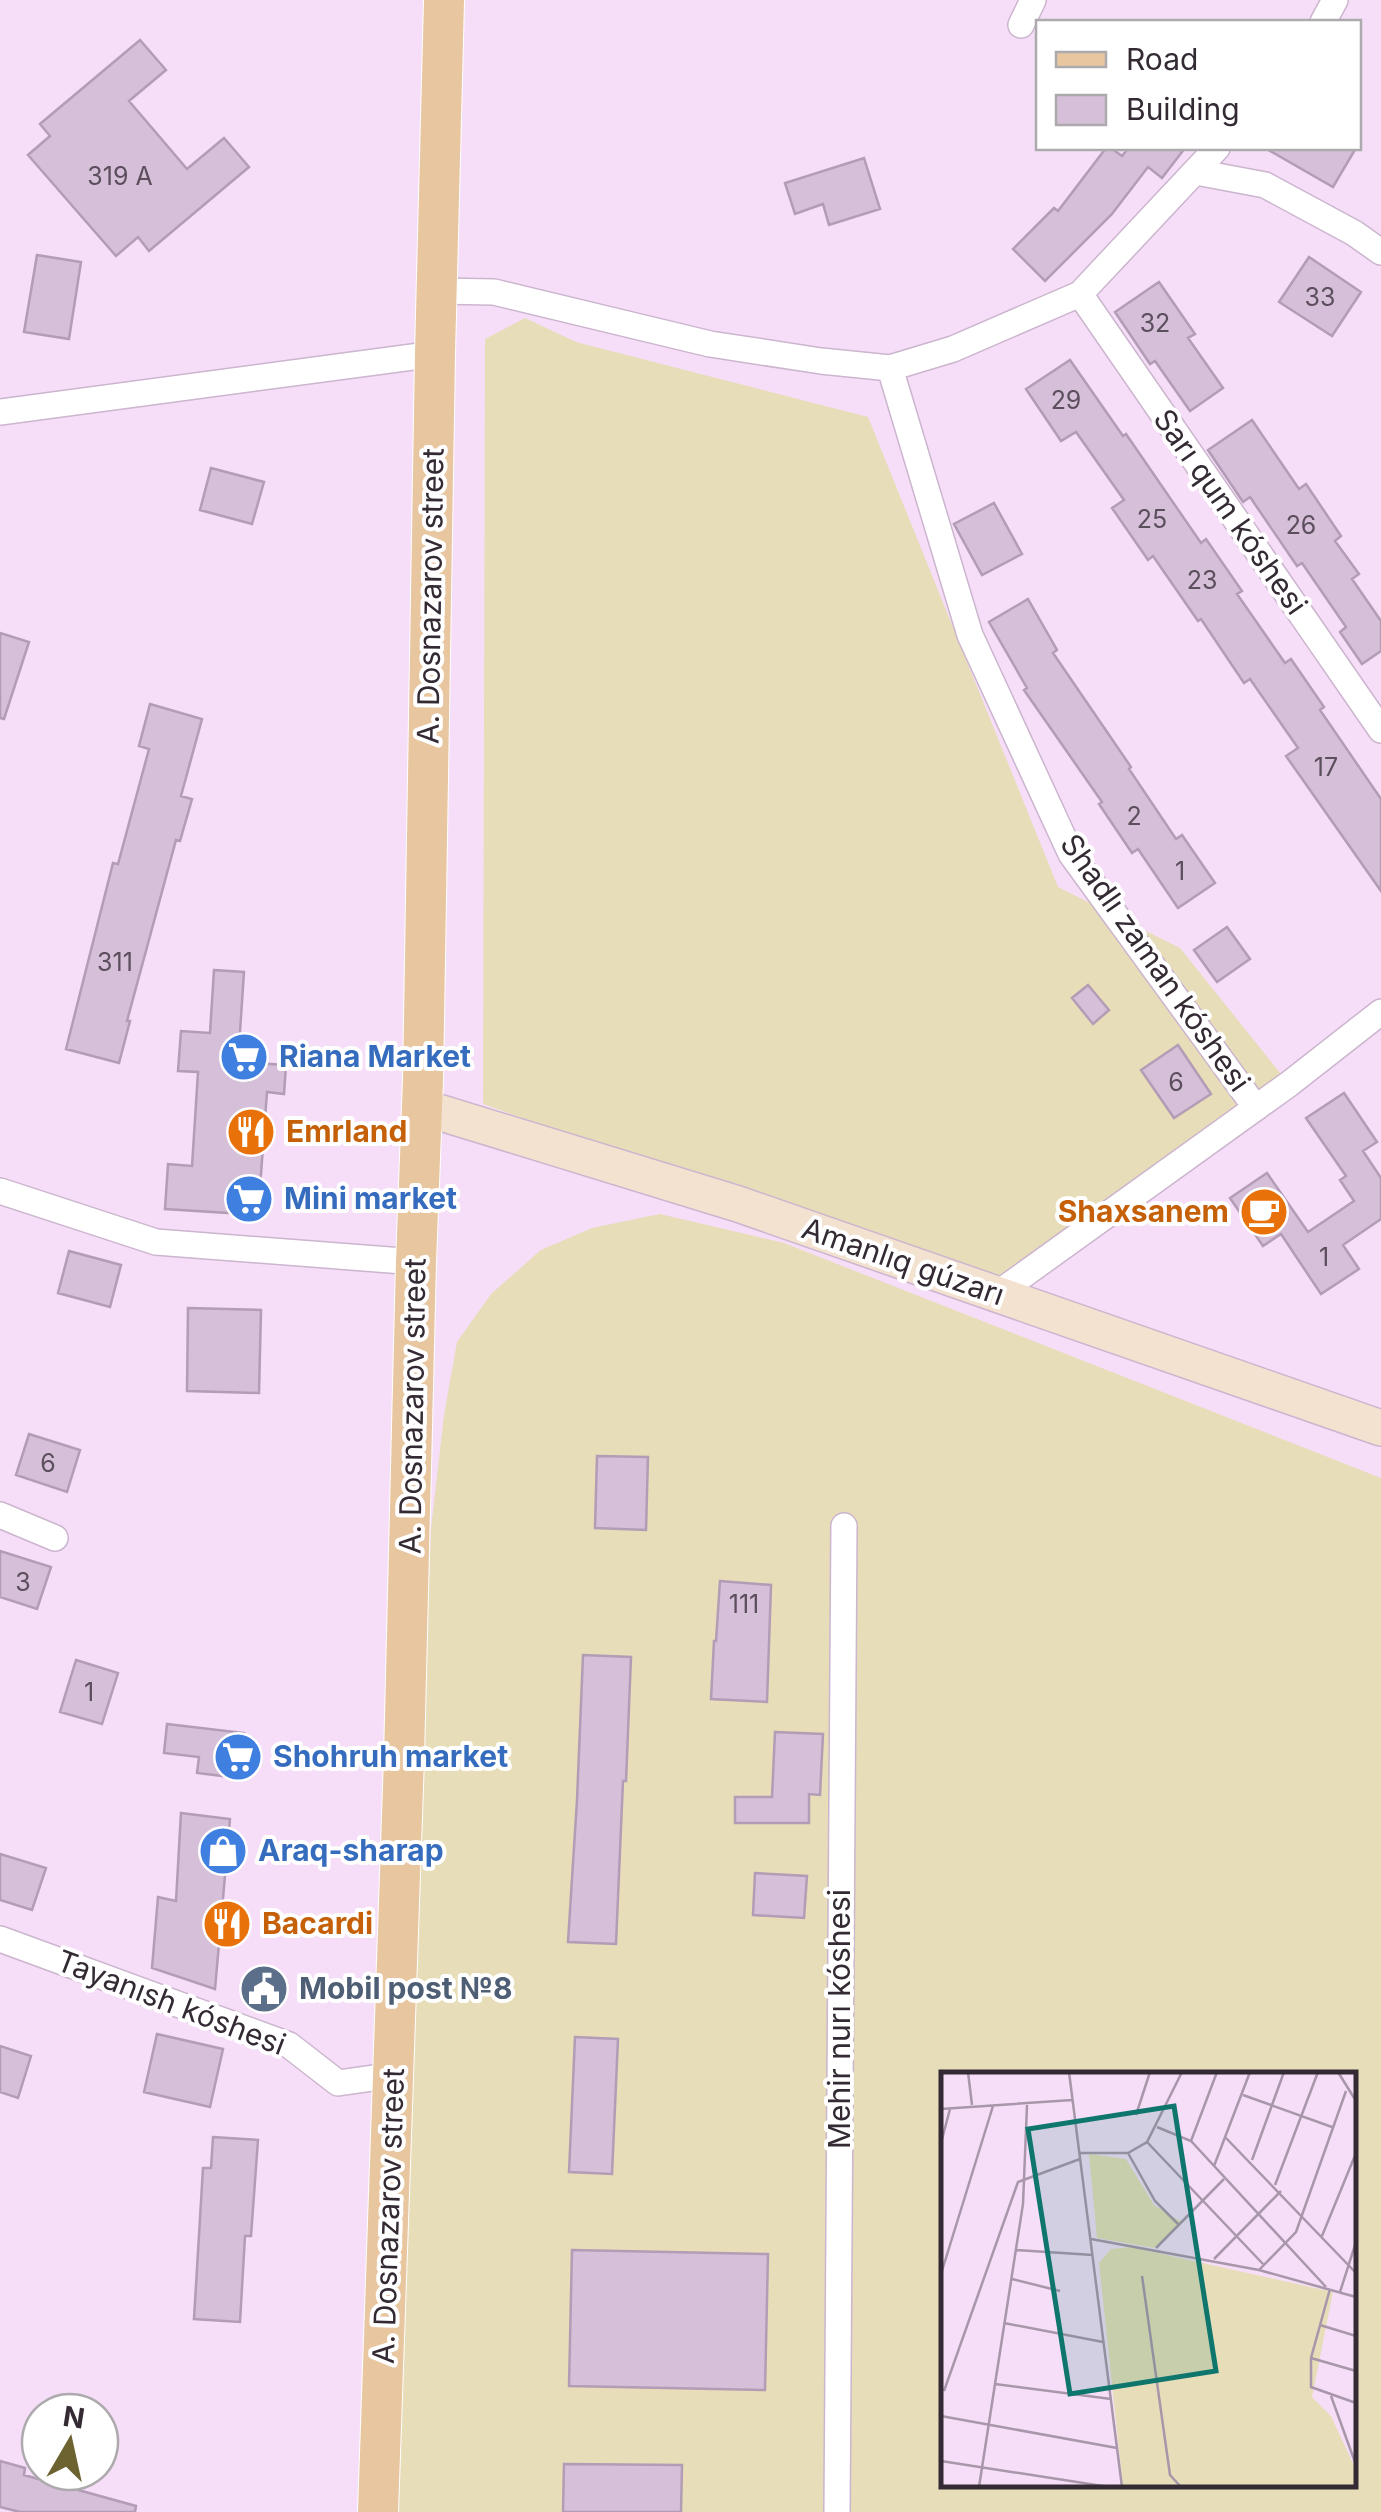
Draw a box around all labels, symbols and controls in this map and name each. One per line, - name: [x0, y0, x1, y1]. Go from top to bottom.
- legend: [1036, 20, 1361, 150]
- text: Road: [1126, 41, 1198, 77]
- text: Building: [1126, 91, 1240, 127]
- house number: 319 А: [87, 161, 153, 191]
- house number: 33: [1305, 282, 1335, 312]
- house number: 32: [1140, 308, 1170, 338]
- house number: 29: [1051, 385, 1081, 415]
- street label: Sarı qum kóshesi: [1147, 402, 1315, 621]
- street label: A. Dosnazarov street: [409, 448, 451, 744]
- house number: 25: [1137, 504, 1167, 534]
- house number: 26: [1286, 510, 1316, 540]
- house number: 23: [1187, 565, 1217, 595]
- house number: 17: [1314, 752, 1338, 782]
- house number: 2: [1126, 801, 1142, 831]
- street label: Shadlı zaman kóshesi: [1053, 827, 1258, 1098]
- house number: 1: [1175, 856, 1185, 886]
- house number: 311: [97, 947, 133, 977]
- supermarket icon: Riana Market: [218, 1031, 270, 1083]
- place label: Riana Market: [279, 1038, 471, 1074]
- house number: 6: [1168, 1067, 1184, 1097]
- restaurant icon: Emrland: [225, 1106, 277, 1158]
- place label: Emrland: [286, 1113, 407, 1149]
- supermarket icon: Mini market: [223, 1173, 275, 1225]
- place label: Mini market: [284, 1180, 457, 1216]
- cafe icon: Shaxsanem: [1238, 1186, 1290, 1238]
- place label: Shaxsanem: [1058, 1193, 1229, 1229]
- street label: Amanlıq gúzarı: [797, 1210, 1009, 1312]
- house number: 1: [1319, 1242, 1329, 1272]
- street label: A. Dosnazarov street: [391, 1258, 433, 1554]
- house number: 6: [40, 1448, 56, 1478]
- house number: 3: [15, 1567, 31, 1597]
- house number: 111: [729, 1589, 759, 1619]
- house number: 1: [84, 1677, 94, 1707]
- supermarket icon: Shohruh market: [212, 1731, 264, 1783]
- place label: Shohruh market: [273, 1738, 508, 1774]
- shop icon: Araq-sharap: [197, 1825, 249, 1877]
- place label: Araq-sharap: [258, 1832, 444, 1868]
- street label: Mehir nurı kóshesi: [821, 1889, 857, 2149]
- restaurant icon: Bacardi: [201, 1898, 253, 1950]
- place label: Bacardi: [262, 1905, 373, 1941]
- street label: Tayanısh kóshesi: [52, 1942, 291, 2062]
- public building icon: Mobil post №8: [238, 1963, 290, 2015]
- place label: Mobil post №8: [299, 1970, 512, 2006]
- street label: A. Dosnazarov street: [365, 2067, 411, 2364]
- inset map: [941, 2072, 1356, 2487]
- north arrow: [20, 2392, 120, 2492]
- text: N: [61, 2399, 87, 2436]

